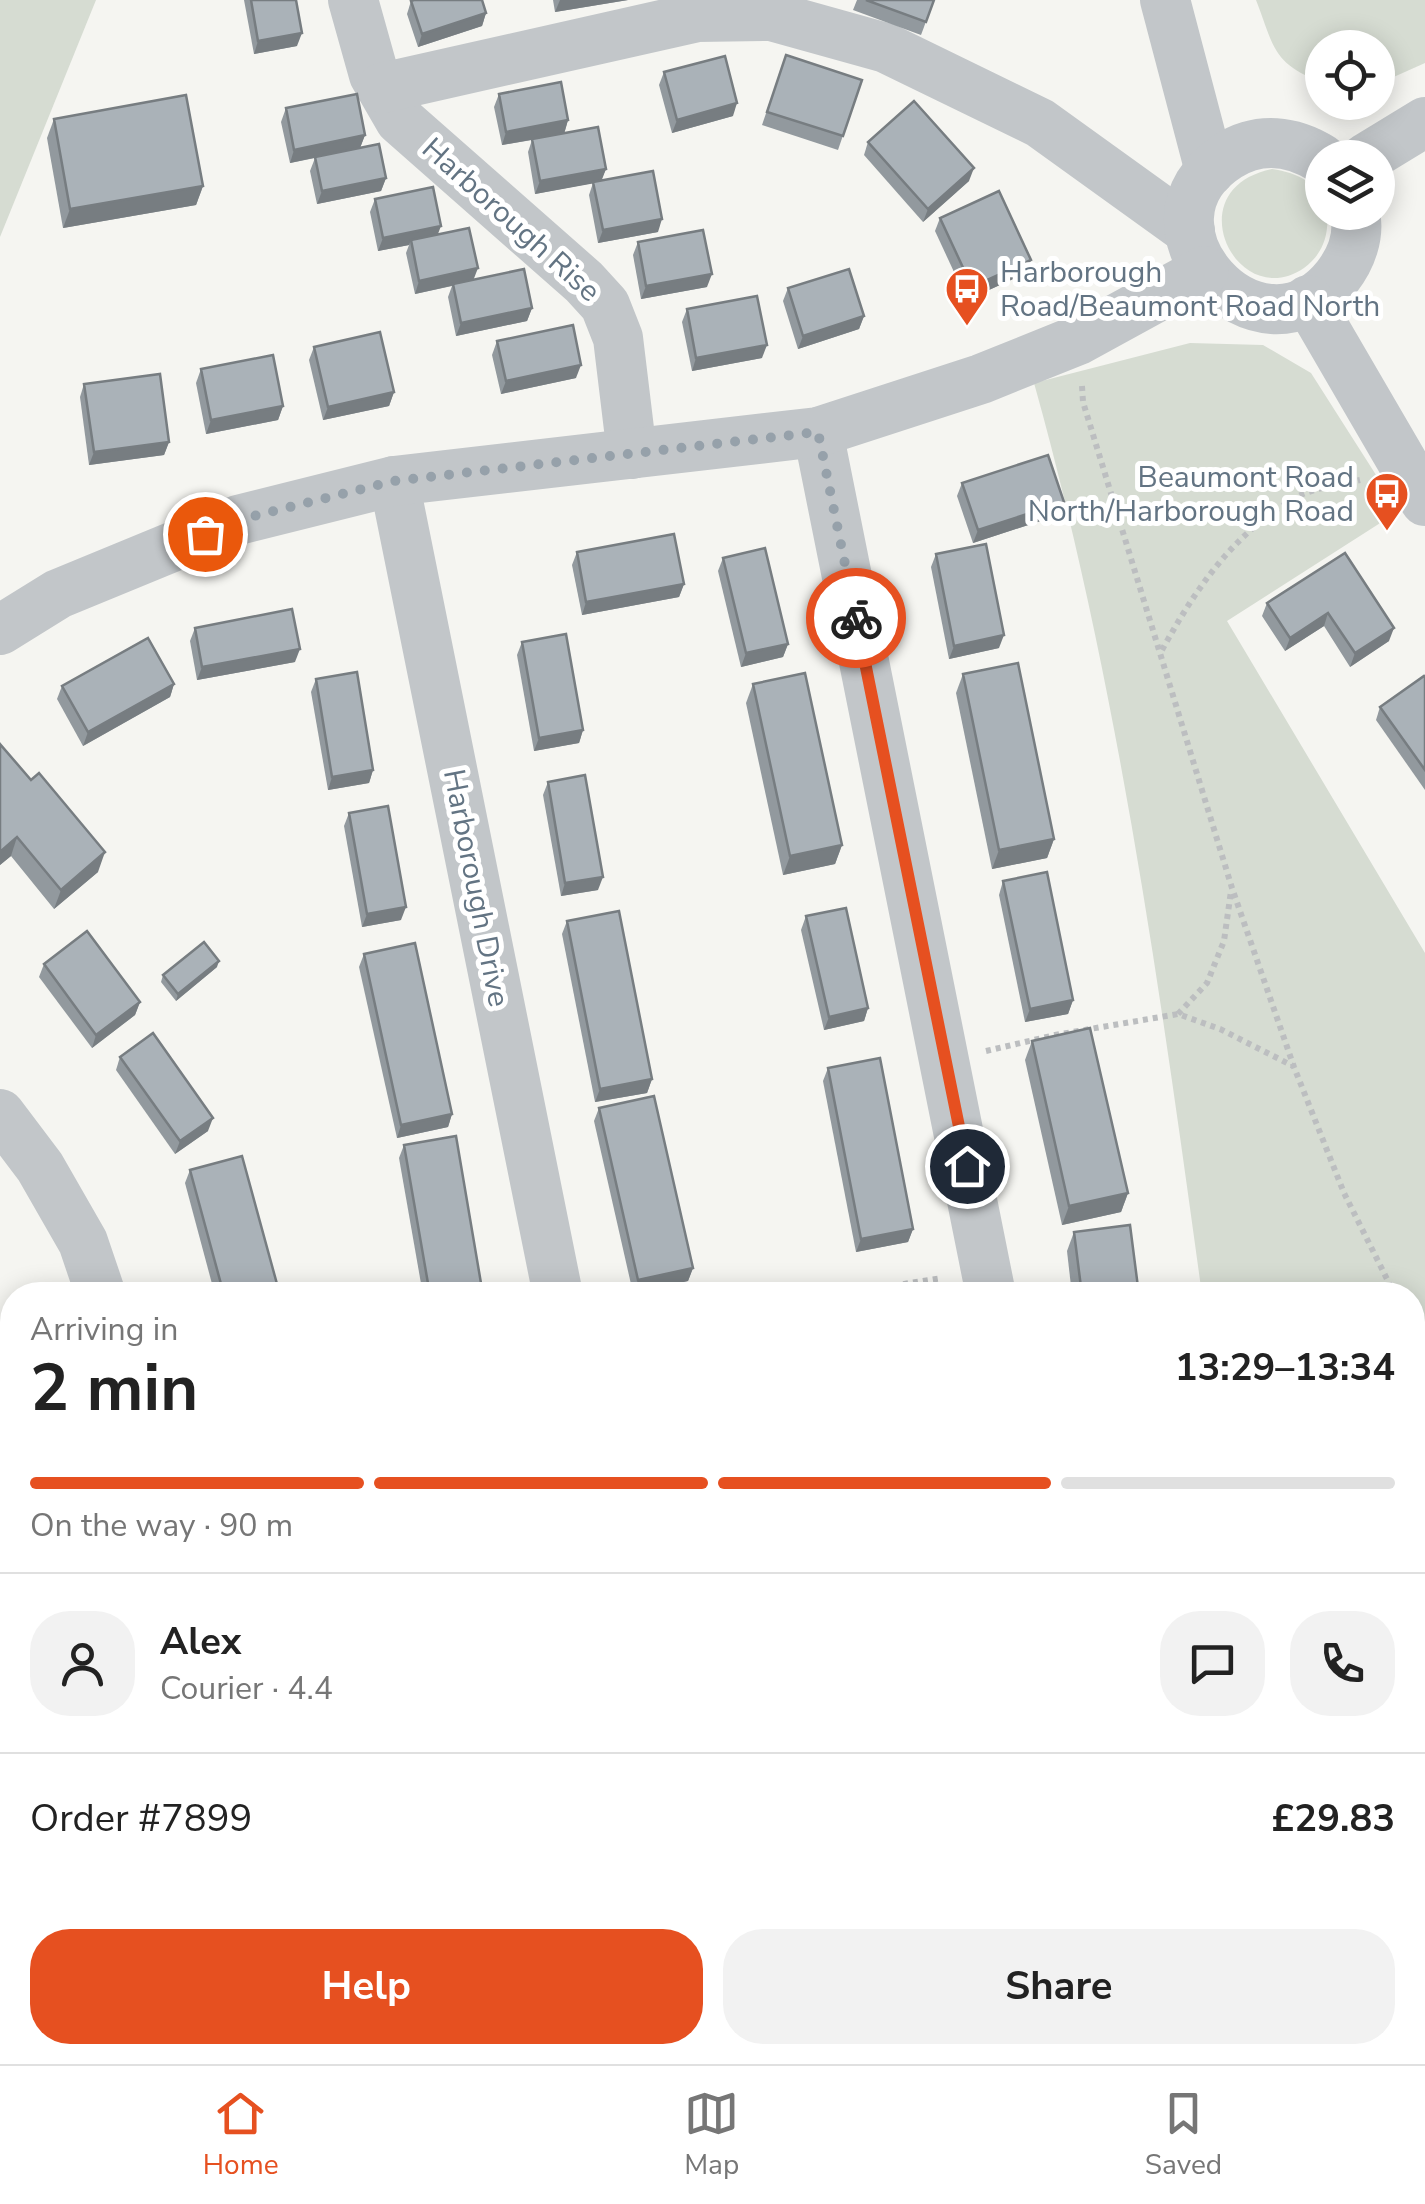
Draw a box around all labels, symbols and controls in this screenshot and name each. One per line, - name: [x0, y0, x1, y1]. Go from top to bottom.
- map controls: [1305, 30, 1395, 230]
- button: locate: [1305, 30, 1395, 120]
- street label: Harborough Rise: [413, 129, 609, 311]
- button: layers: [1305, 140, 1395, 230]
- place label: Harborough Road/Beaumont Road North: [1000, 252, 1380, 327]
- bus stop icon: Harborough Road/Beaumont Road North: [944, 266, 990, 327]
- place label: Beaumont Road North/Harborough Road: [1028, 457, 1354, 532]
- bus stop icon: Beaumont Road North/Harborough Road: [1364, 471, 1410, 532]
- pin: [163, 492, 248, 577]
- icon: bag: [178, 507, 233, 562]
- courier: [806, 568, 906, 668]
- icon: bike: [829, 591, 884, 646]
- street label: Harborough Drive: [433, 766, 519, 1010]
- pin: [925, 1124, 1010, 1209]
- icon: home: [940, 1139, 995, 1194]
- text: Arriving in: [30, 1308, 178, 1351]
- text: 13:29–13:34: [1175, 1342, 1395, 1393]
- text: 2 min: [30, 1344, 198, 1433]
- text: On the way · 90 m: [30, 1504, 293, 1547]
- button: person: [30, 1611, 135, 1716]
- button: chat: [1160, 1611, 1265, 1716]
- button: phone: [1290, 1611, 1395, 1716]
- text: Alex: [160, 1616, 241, 1667]
- text: Courier · 4.4: [160, 1667, 333, 1710]
- text: Order #7899: [30, 1793, 252, 1844]
- text: £29.83: [1272, 1793, 1395, 1844]
- button: Help: [30, 1929, 703, 2044]
- button: Share: [723, 1929, 1395, 2044]
- tab: Home: [203, 2086, 279, 2184]
- tab: Map: [684, 2086, 739, 2184]
- tab: Saved: [1145, 2086, 1222, 2184]

